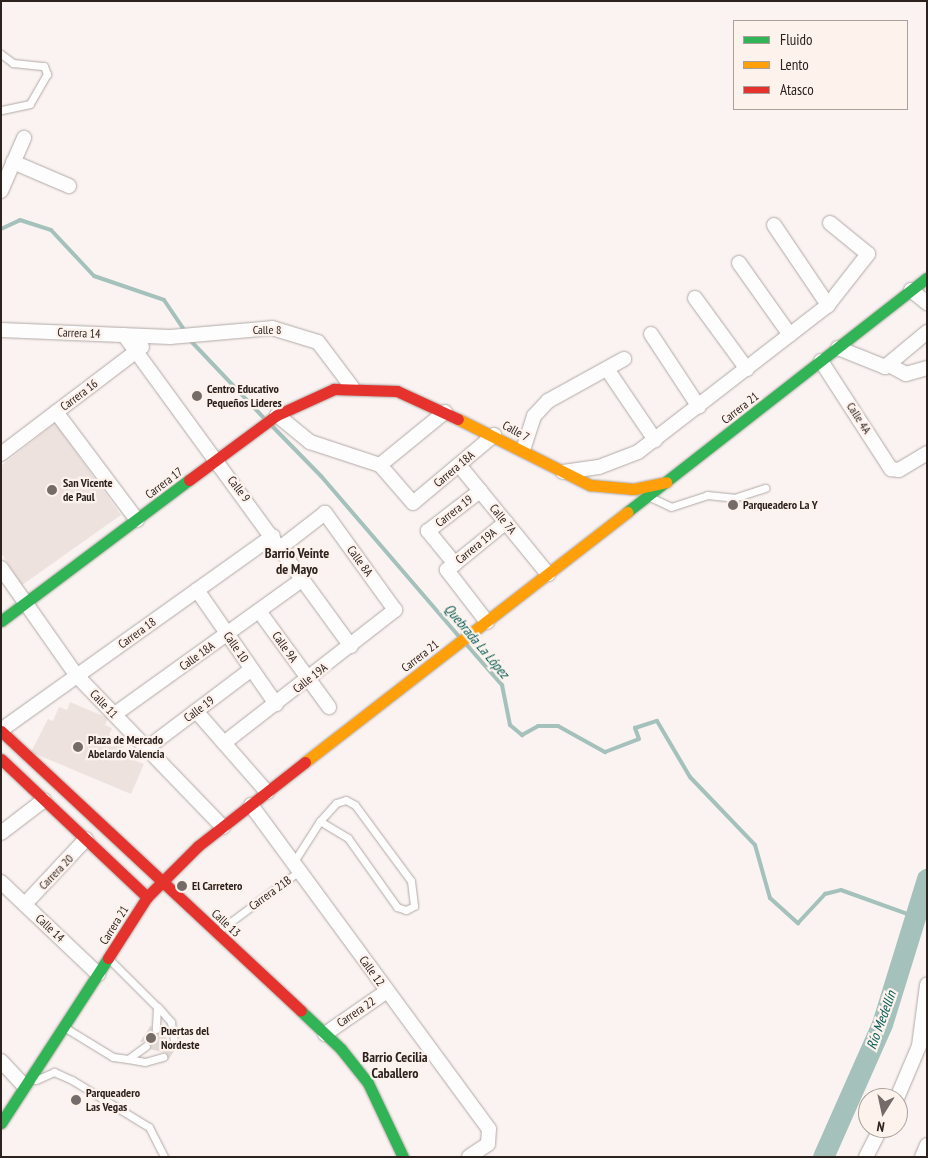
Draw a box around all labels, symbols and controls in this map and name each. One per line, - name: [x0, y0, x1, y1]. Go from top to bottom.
- legend: [733, 20, 908, 110]
- text: Fluido: [780, 30, 812, 49]
- text: Lento: [780, 55, 809, 74]
- text: Atasco: [780, 80, 814, 99]
- street label: Calle 8: [253, 323, 281, 337]
- street label: Carrera 14: [57, 325, 101, 341]
- street label: Carrera 16: [57, 376, 101, 414]
- place label: Centro Educativo Pequeños Lideres: [207, 382, 282, 410]
- street label: Carrera 21: [719, 389, 761, 427]
- marker: Centro Educativo Pequeños Lideres: [191, 390, 203, 402]
- street label: Calle 4A: [844, 400, 874, 436]
- street label: Calle 7: [500, 418, 532, 444]
- street label: Carrera 18A: [431, 448, 477, 490]
- street label: Carrera 17: [142, 464, 186, 502]
- street label: Calle 9: [225, 473, 253, 505]
- place label: San Vicente de Paul: [63, 476, 113, 504]
- marker: San Vicente de Paul: [45, 483, 59, 497]
- street label: Carrera 19: [433, 492, 475, 530]
- place label: Parqueadero La Y: [743, 498, 818, 512]
- marker: Parqueadero La Y: [727, 499, 739, 511]
- street label: Calle 7A: [487, 501, 519, 537]
- street label: Carrera 19A: [453, 525, 499, 567]
- street label: Calle 8A: [344, 543, 376, 579]
- district label: Barrio Veinte de Mayo: [265, 545, 329, 578]
- water label: Quebrada La López: [441, 600, 513, 682]
- street label: Carrera 18: [115, 615, 159, 651]
- street label: Calle 10: [220, 629, 252, 665]
- street label: Calle 9A: [269, 629, 301, 665]
- street label: Carrera 21: [399, 637, 441, 675]
- street label: Calle 18A: [177, 639, 217, 673]
- street label: Calle 19A: [290, 660, 330, 696]
- street label: Calle 11: [87, 687, 121, 721]
- street label: Calle 19: [181, 693, 217, 725]
- place label: Plaza de Mercado Abelardo Valencia: [88, 733, 165, 761]
- marker: Plaza de Mercado Abelardo Valencia: [72, 741, 84, 753]
- street label: Carrera 20: [36, 851, 76, 893]
- street label: Carrera 21B: [246, 873, 294, 913]
- place label: El Carretero: [192, 879, 243, 893]
- marker: El Carretero: [176, 880, 188, 892]
- street label: Carrera 21: [96, 903, 132, 947]
- street label: Calle 13: [209, 906, 243, 940]
- street label: Calle 14: [33, 911, 67, 945]
- street label: Calle 12: [356, 953, 388, 989]
- water label: Río Medellín: [863, 988, 899, 1052]
- street label: Carrera 22: [334, 994, 378, 1030]
- place label: Puertas del Nordeste: [161, 1024, 209, 1052]
- marker: Puertas del Nordeste: [145, 1032, 157, 1044]
- district label: Barrio Cecilia Caballero: [362, 1049, 428, 1082]
- place label: Parqueadero Las Vegas: [86, 1086, 140, 1114]
- north arrow: [858, 1088, 908, 1138]
- marker: Parqueadero Las Vegas: [70, 1094, 82, 1106]
- text: N: [875, 1117, 886, 1136]

